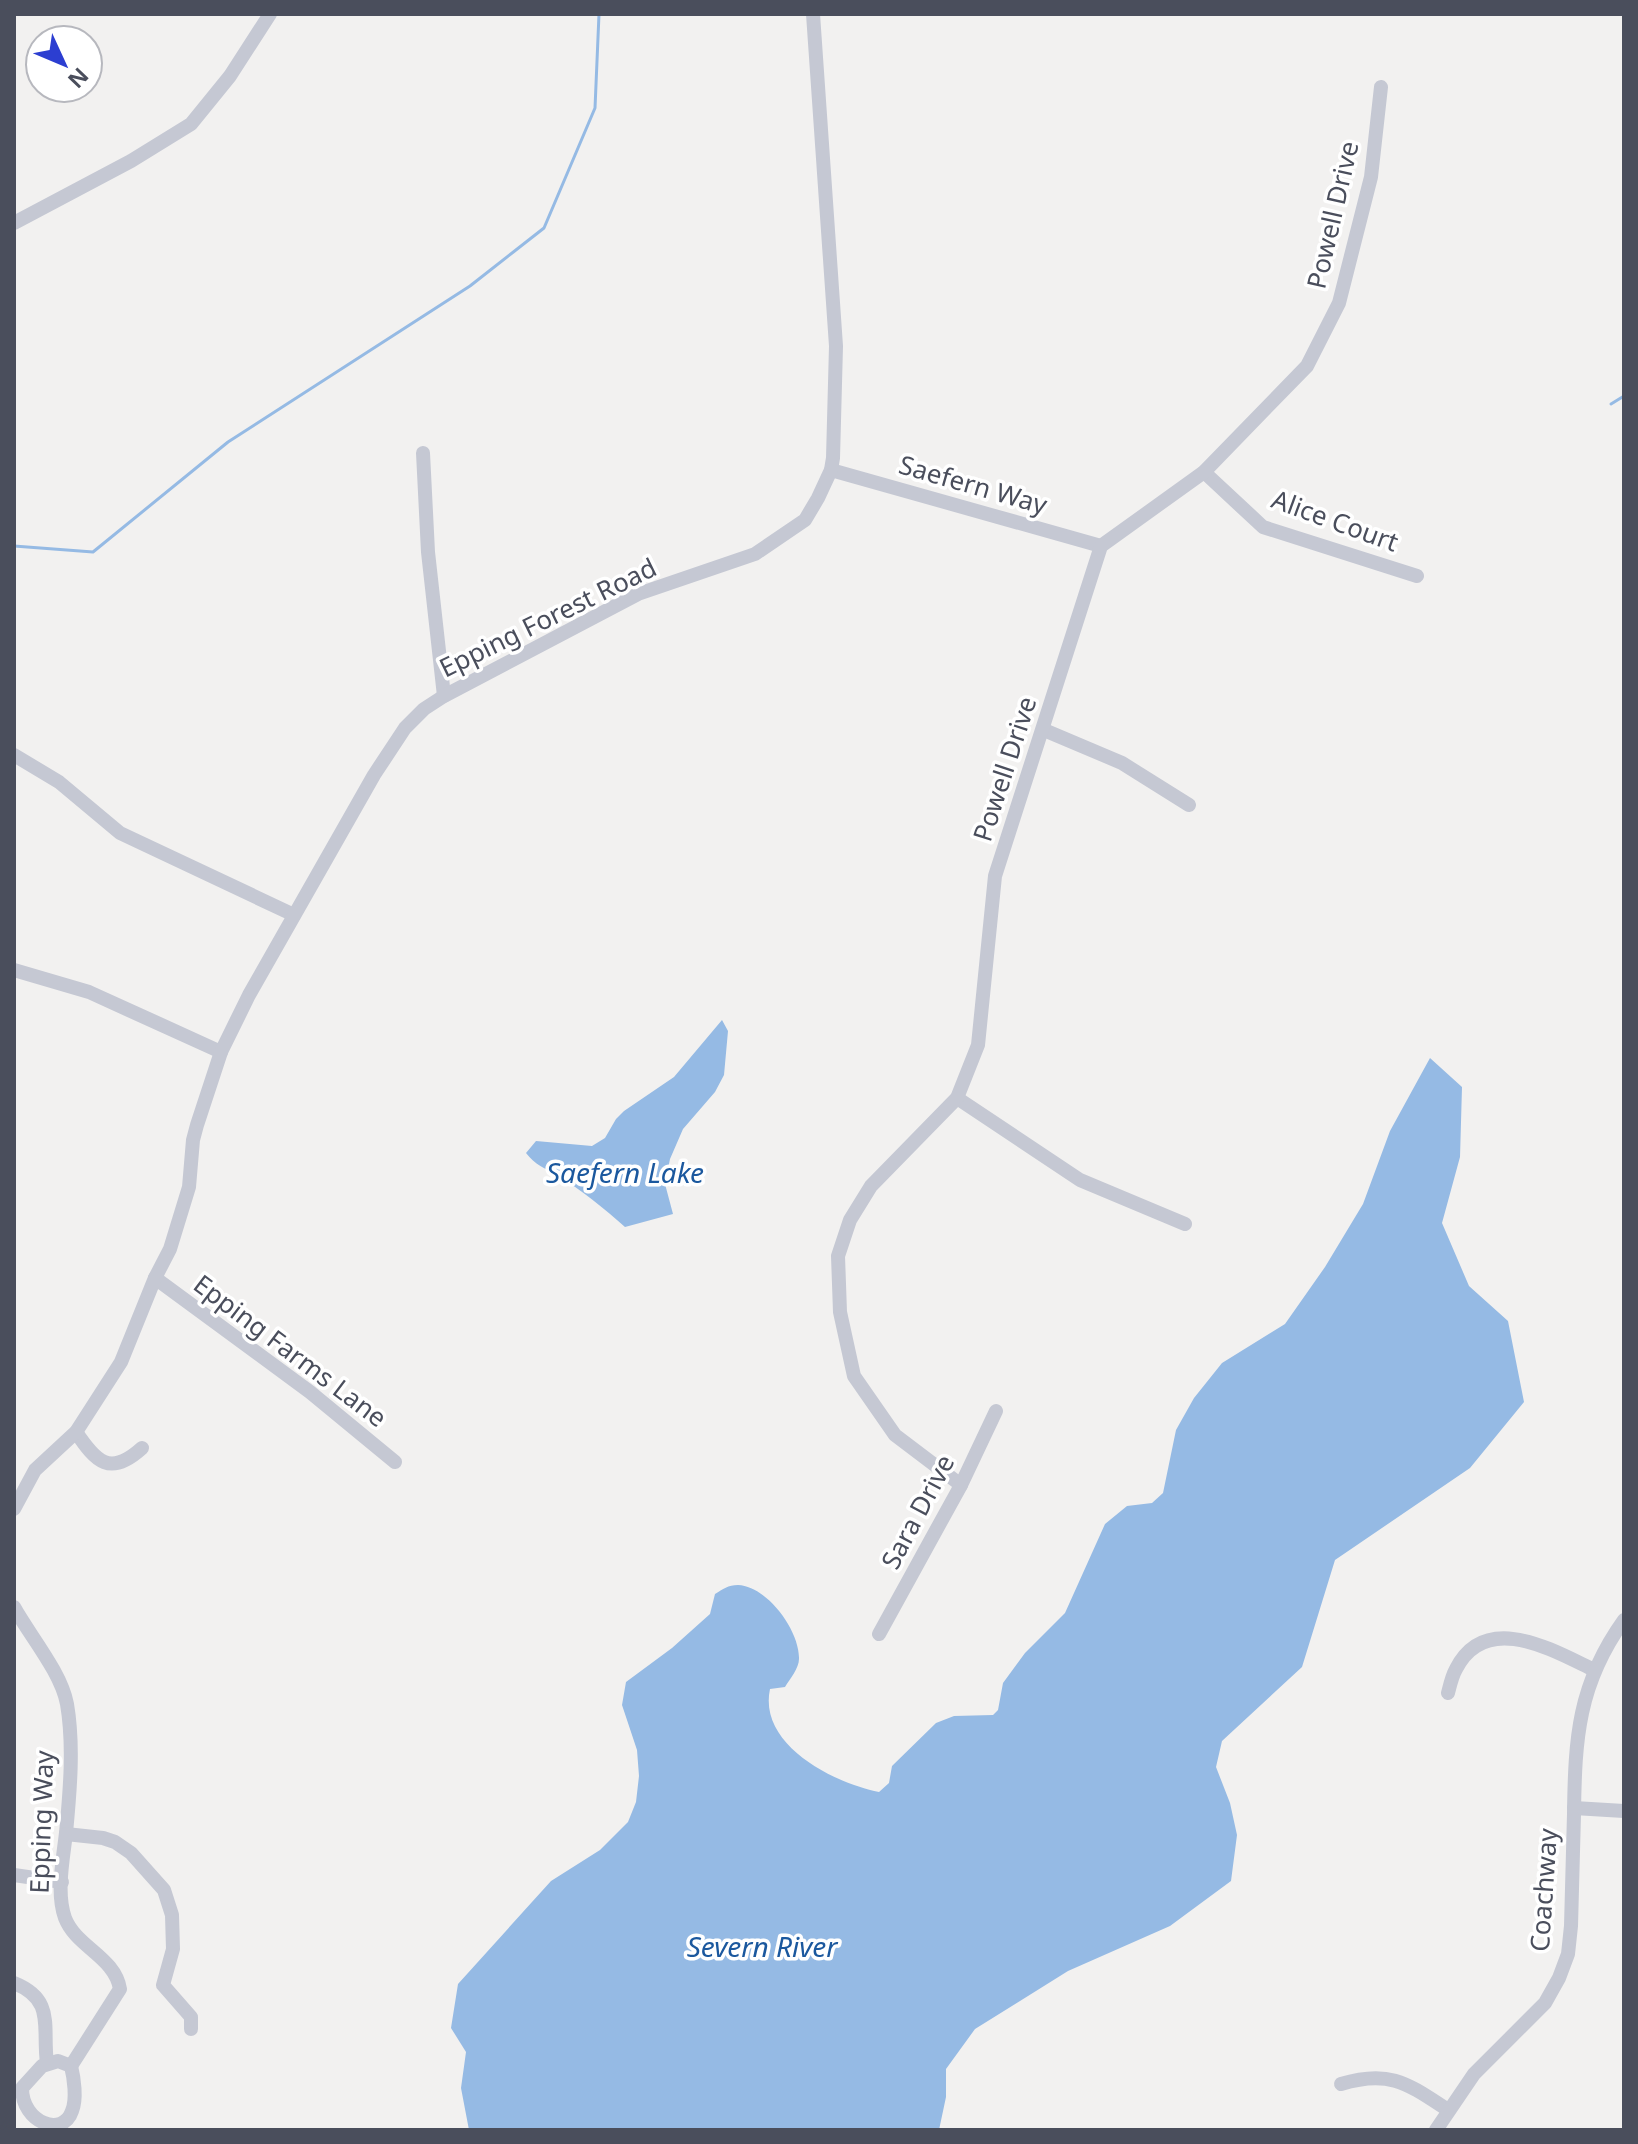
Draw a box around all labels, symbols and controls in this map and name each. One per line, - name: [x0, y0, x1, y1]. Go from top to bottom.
- north arrow: [24, 24, 104, 104]
- text: N: [62, 62, 96, 95]
- street label: Powell Drive: [1298, 137, 1366, 292]
- street label: Saefern Way: [895, 446, 1052, 523]
- street label: Alice Court: [1267, 481, 1404, 560]
- street label: Epping Forest Road: [433, 549, 662, 685]
- street label: Powell Drive: [964, 692, 1044, 846]
- water label: Saefern Lake: [546, 1153, 704, 1191]
- street label: Epping Farms Lane: [187, 1266, 395, 1435]
- street label: Sara Drive: [872, 1448, 962, 1575]
- street label: Epping Way: [21, 1749, 62, 1894]
- street label: Coachway: [1521, 1826, 1565, 1953]
- water label: Severn River: [687, 1927, 839, 1965]

